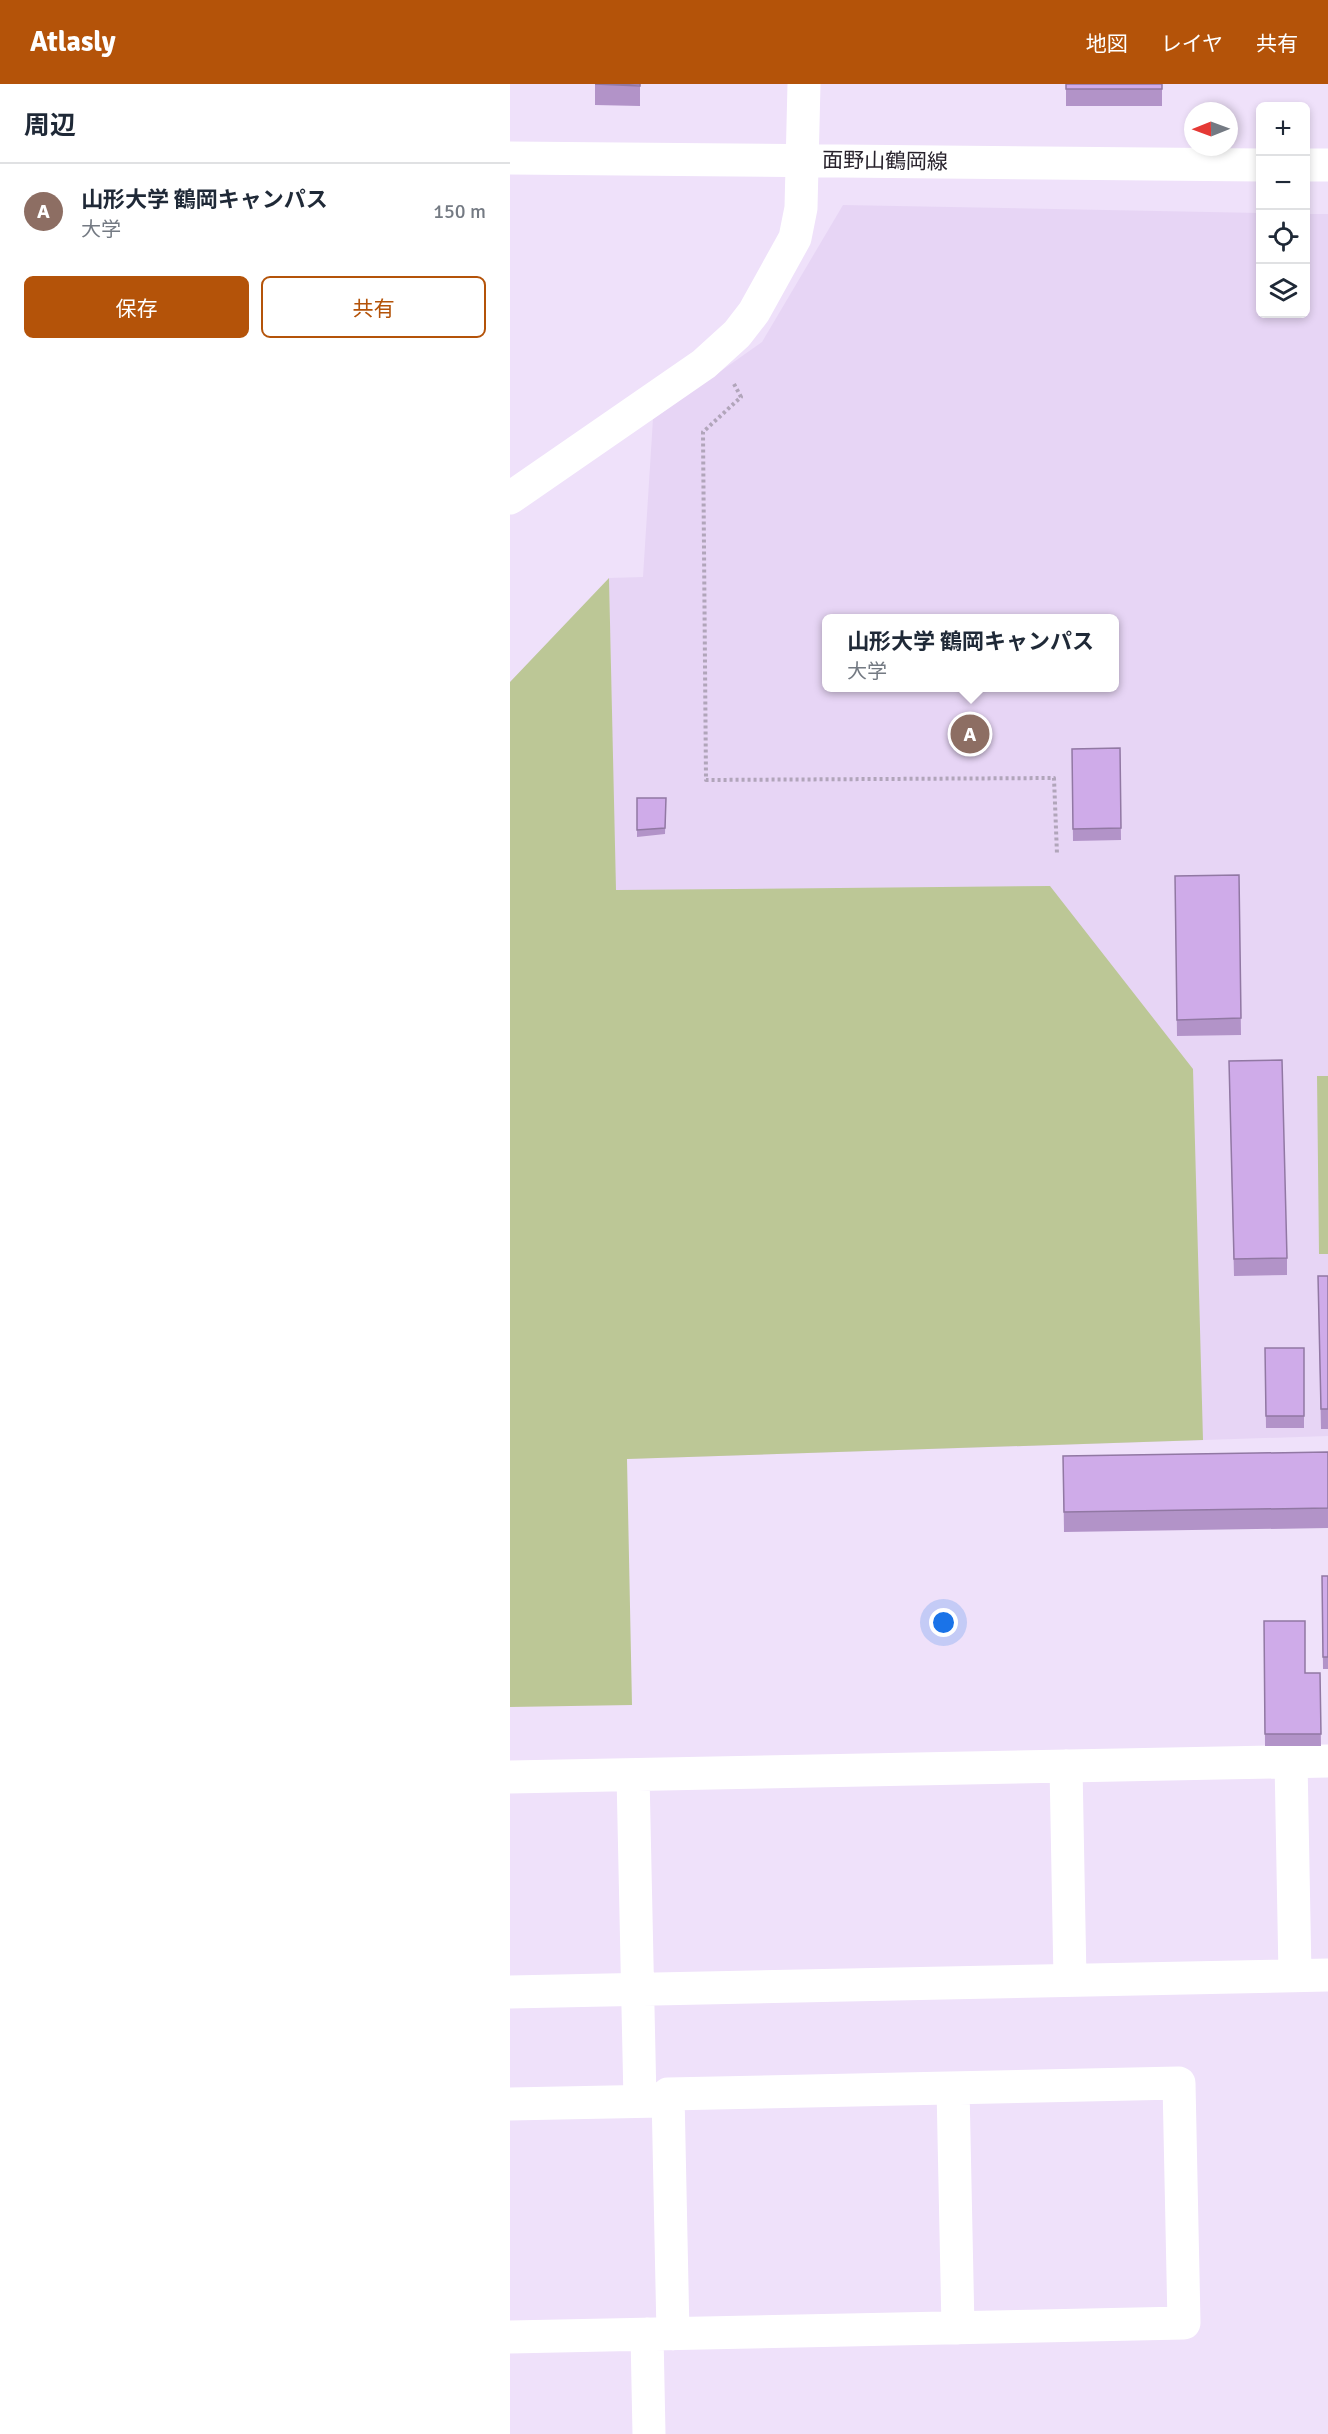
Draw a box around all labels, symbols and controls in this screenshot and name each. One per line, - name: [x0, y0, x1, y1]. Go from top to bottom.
- text: Atlasly: [30, 25, 116, 59]
- text: 地図: [1086, 31, 1128, 57]
- text: レイヤ: [1161, 31, 1223, 57]
- text: 共有: [1256, 31, 1298, 57]
- north arrow: [1184, 102, 1238, 156]
- map controls: [1256, 102, 1310, 318]
- button: +: [1256, 102, 1310, 156]
- text: 周辺: [24, 110, 76, 142]
- street label: 面野山鶴岡線: [822, 147, 948, 175]
- button: −: [1256, 156, 1310, 210]
- text: 山形大学 鶴岡キャンパス: [81, 186, 328, 213]
- text: A: [37, 199, 50, 224]
- text: 150 m: [433, 199, 486, 224]
- button: locate: [1256, 210, 1310, 264]
- text: 大学: [81, 217, 121, 242]
- button: layers: [1256, 264, 1310, 318]
- button: 保存: [24, 276, 249, 338]
- button: 共有: [261, 276, 486, 338]
- popup: [822, 614, 1119, 692]
- text: 山形大学 鶴岡キャンパス: [847, 628, 1094, 655]
- text: 大学: [847, 659, 887, 684]
- pin: A: [950, 712, 990, 756]
- your location: [929, 1608, 958, 1637]

